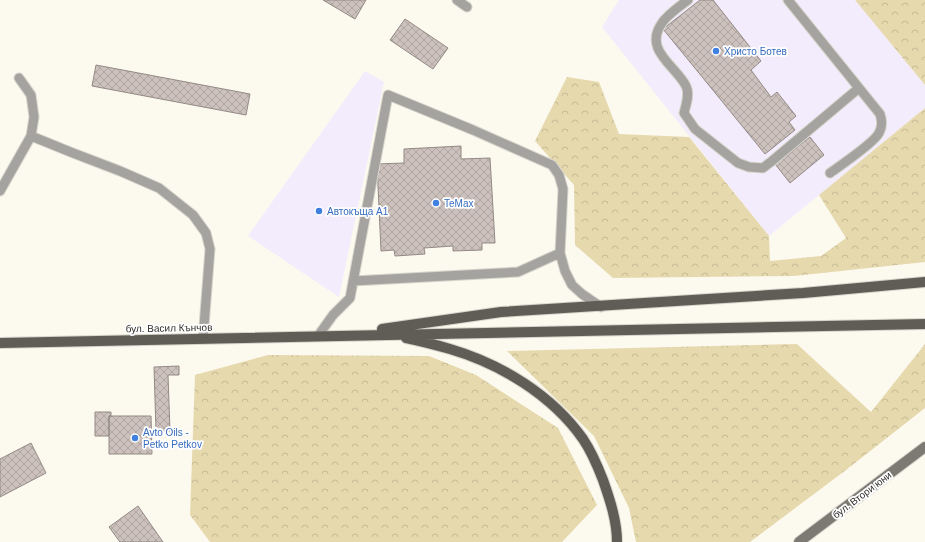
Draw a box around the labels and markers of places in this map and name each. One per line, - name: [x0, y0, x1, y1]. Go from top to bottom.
- marker: Христо Ботев: [711, 46, 721, 56]
- place label: Христо Ботев: [724, 46, 787, 57]
- marker: TeMax: [431, 198, 441, 208]
- place label: TeMax: [444, 198, 473, 209]
- marker: Автокъща А1: [314, 206, 324, 216]
- place label: Автокъща А1: [327, 206, 389, 217]
- place label: Avto Oils - Petko Petkov: [143, 427, 202, 450]
- marker: Avto Oils - Petko Petkov: [130, 433, 140, 443]

